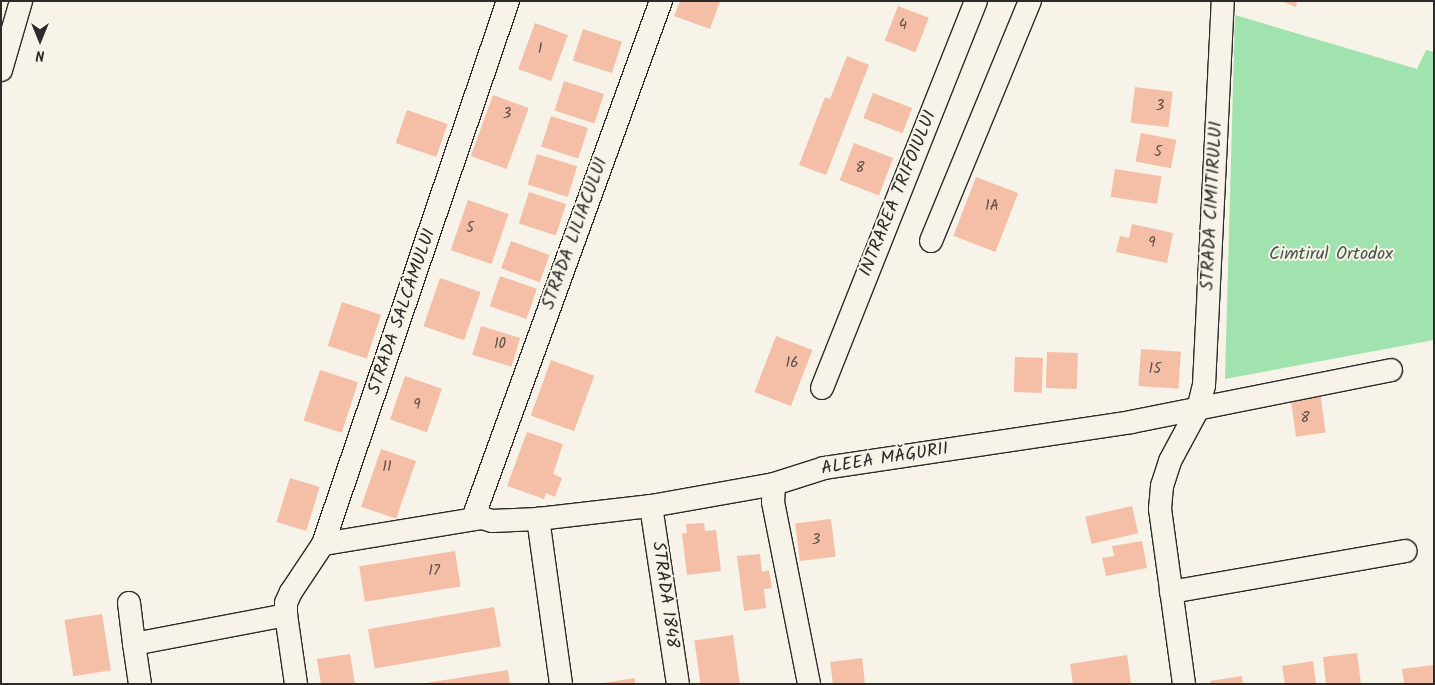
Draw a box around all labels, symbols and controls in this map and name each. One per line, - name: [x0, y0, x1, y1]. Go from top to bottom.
- north arrow: [15, 15, 65, 65]
- house number: 4: [899, 17, 907, 35]
- house number: 1: [538, 41, 542, 59]
- text: N: [36, 44, 44, 66]
- house number: 3: [1156, 98, 1164, 116]
- house number: 3: [503, 106, 511, 124]
- street label: INTRAREA TRIFOIULUI: [856, 108, 942, 280]
- street label: STRADA CIMITIRULUI: [1198, 121, 1228, 291]
- house number: 5: [1154, 144, 1162, 162]
- street label: STRADA LILIACULUI: [539, 155, 613, 313]
- house number: 8: [855, 160, 865, 178]
- house number: 1A: [985, 198, 999, 216]
- house number: 5: [466, 220, 474, 238]
- street label: STRADA SALCÂMULUI: [365, 226, 441, 398]
- house number: 9: [1148, 235, 1156, 253]
- park label: Cimtirul Ortodox: [1269, 244, 1393, 266]
- house number: 10: [494, 336, 506, 354]
- house number: 16: [785, 355, 799, 373]
- house number: 15: [1149, 361, 1161, 379]
- house number: 9: [413, 397, 421, 415]
- house number: 8: [1300, 410, 1310, 428]
- street label: ALEEA MĂGURII: [820, 439, 950, 481]
- house number: 11: [382, 459, 392, 477]
- house number: 3: [812, 532, 820, 550]
- street label: STRADA 1848: [646, 540, 682, 650]
- house number: 17: [428, 563, 440, 581]

